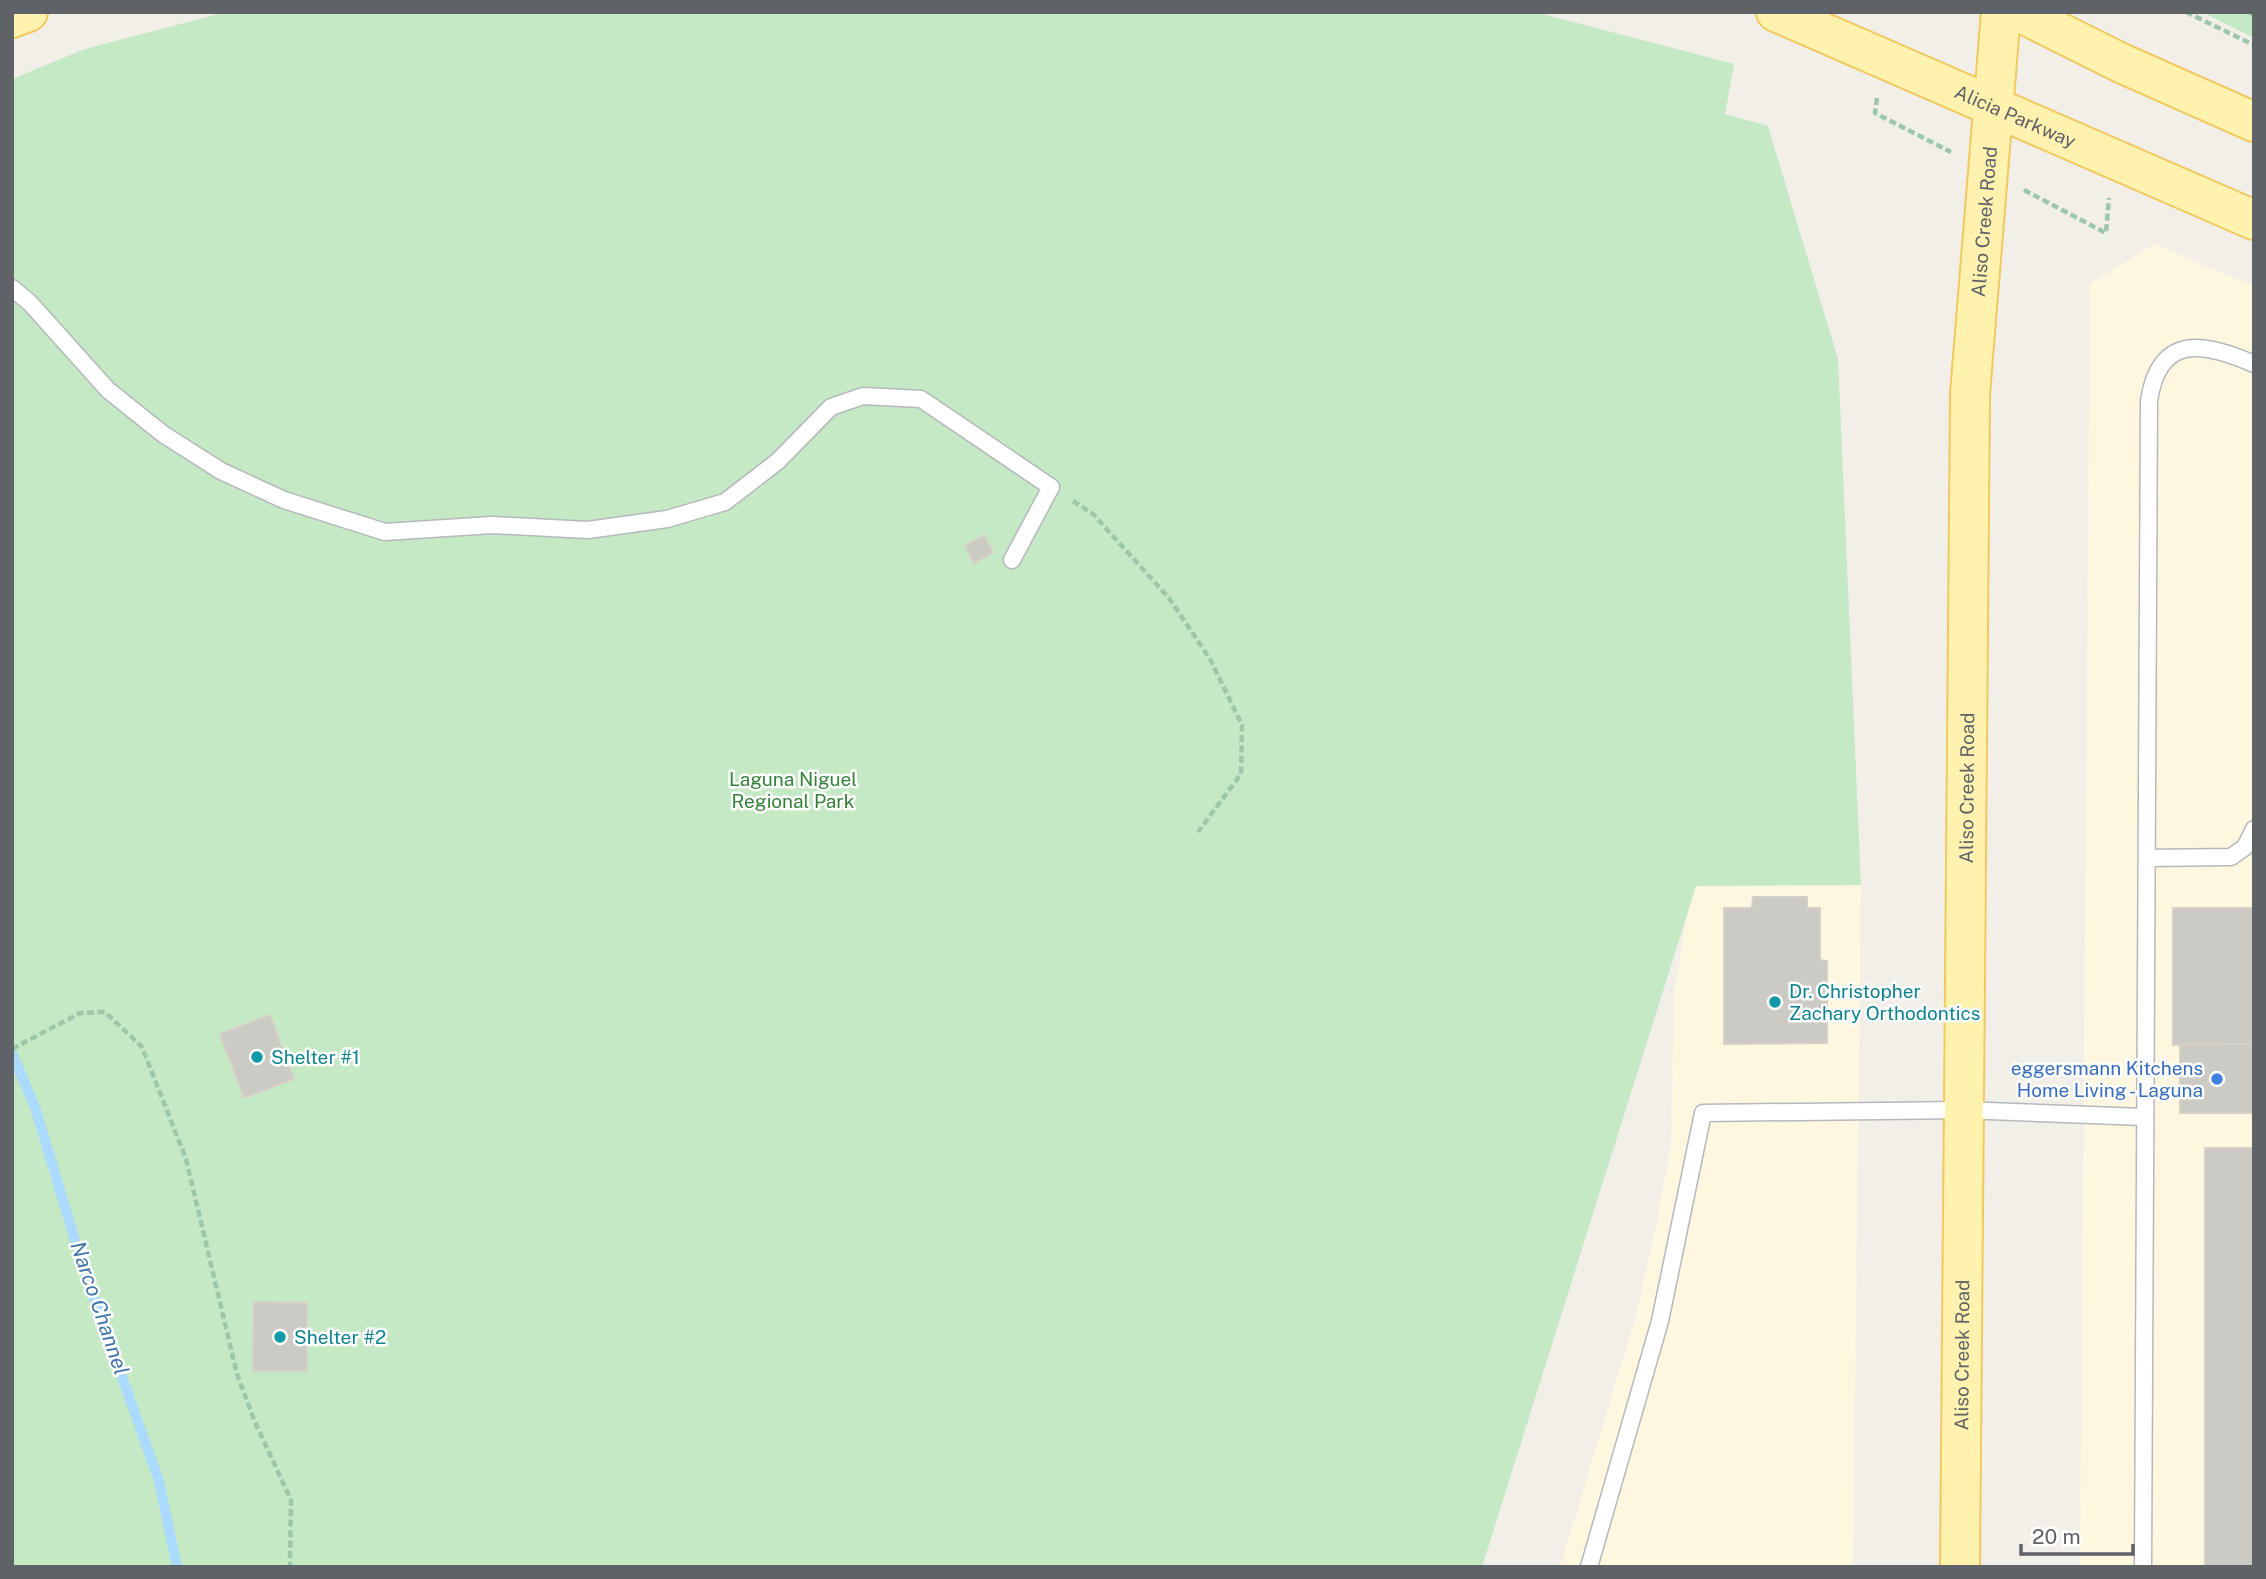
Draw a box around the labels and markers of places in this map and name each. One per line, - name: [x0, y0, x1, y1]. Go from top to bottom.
- place label: Dr. Christopher Zachary Orthodontics: [1789, 980, 1980, 1024]
- marker: Dr. Christopher Zachary Orthodontics: [1767, 994, 1783, 1010]
- place label: Shelter #1: [271, 1046, 360, 1068]
- marker: Shelter #1: [249, 1049, 265, 1065]
- place label: eggersmann Kitchens Home Living - Laguna: [2011, 1057, 2203, 1101]
- marker: eggersmann Kitchens Home Living - Laguna: [2209, 1071, 2225, 1087]
- place label: Shelter #2: [294, 1326, 386, 1348]
- marker: Shelter #2: [272, 1329, 288, 1345]

